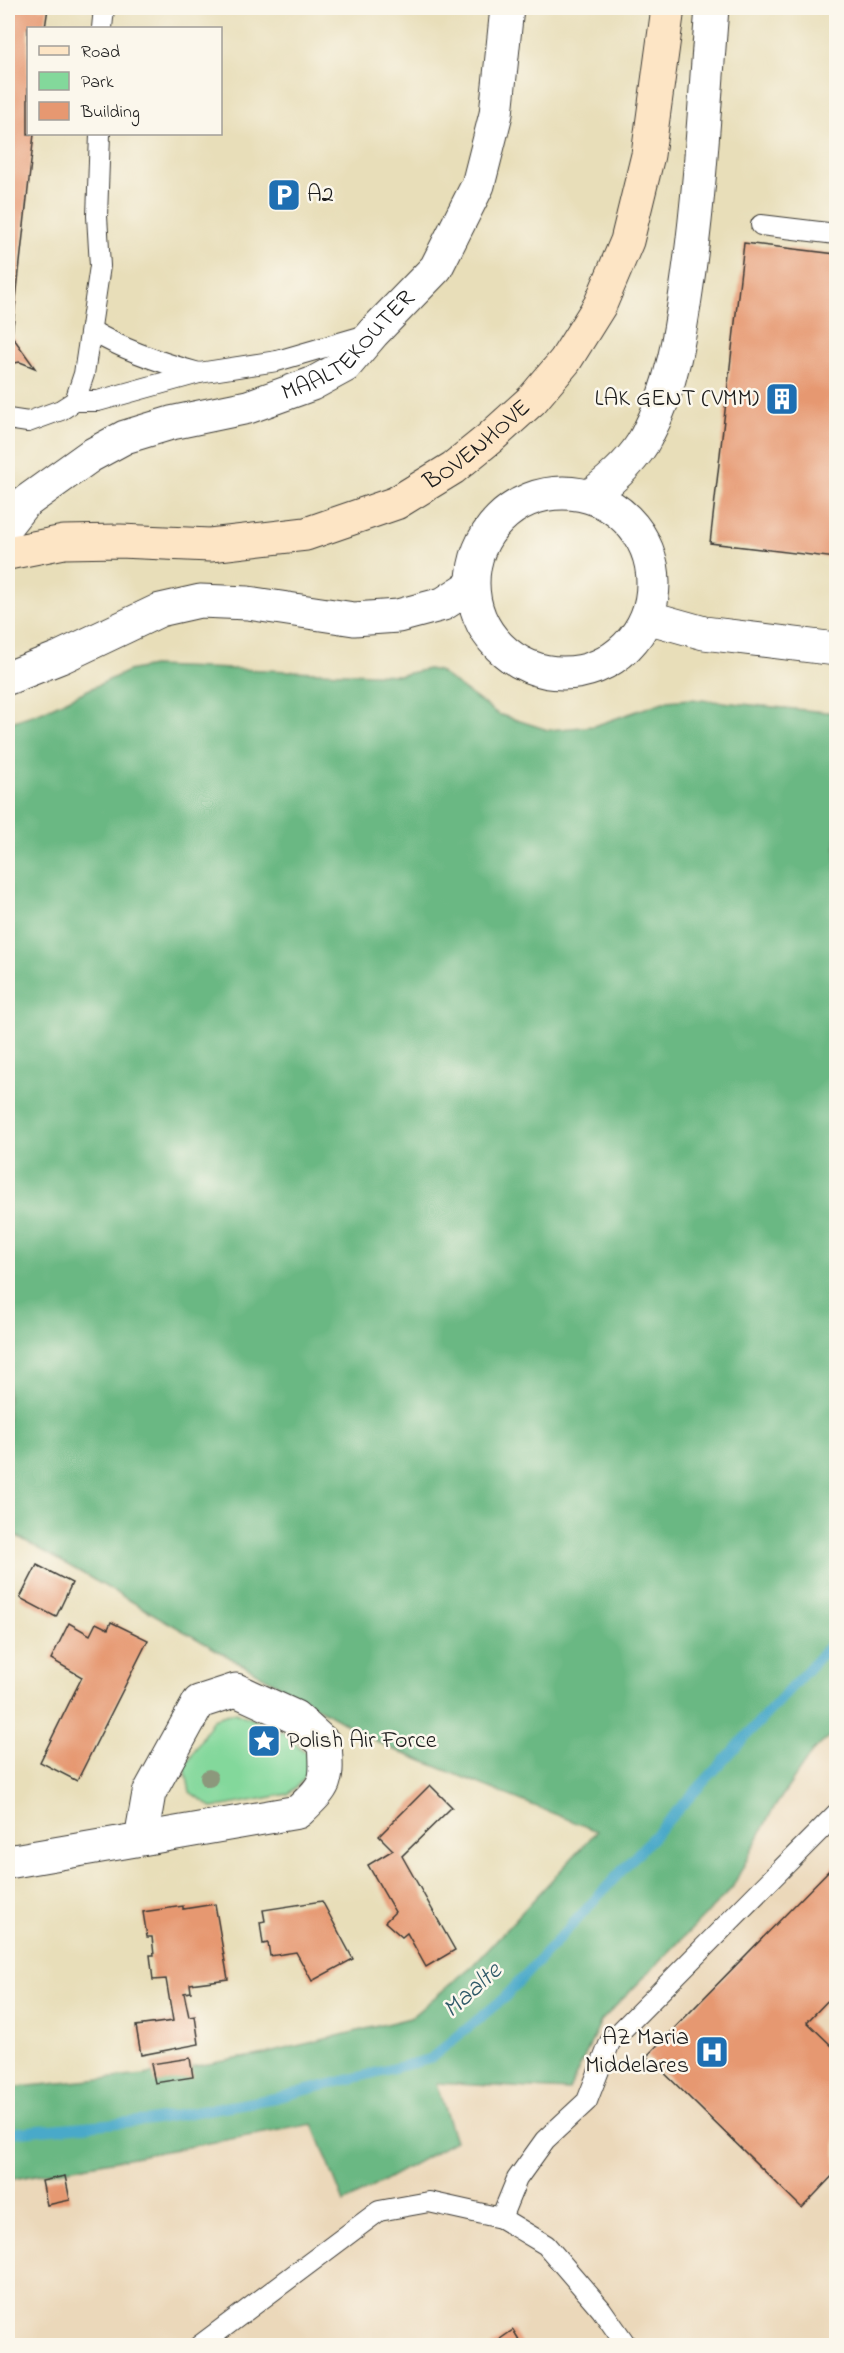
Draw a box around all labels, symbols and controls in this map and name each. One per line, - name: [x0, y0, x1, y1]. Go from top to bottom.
- legend: [27, 27, 222, 135]
- text: Road: [81, 40, 120, 66]
- text: Park: [81, 70, 114, 96]
- text: Building: [80, 100, 140, 127]
- parking icon: A2: [266, 177, 302, 213]
- place label: A2: [307, 178, 334, 213]
- street label: MAALTEKOUTER: [277, 282, 423, 411]
- building icon: LAK GENT (VMM): [764, 381, 800, 417]
- place label: LAK GENT (VMM): [595, 382, 759, 417]
- street label: BOVENHOVE: [416, 391, 539, 500]
- place icon: Polish Air Force: [246, 1723, 282, 1759]
- place label: Polish Air Force: [287, 1724, 437, 1759]
- water label: Maalte: [435, 1953, 512, 2028]
- place label: AZ Maria Middelares: [585, 2021, 689, 2084]
- hospital icon: AZ Maria Middelares: [694, 2034, 730, 2070]

